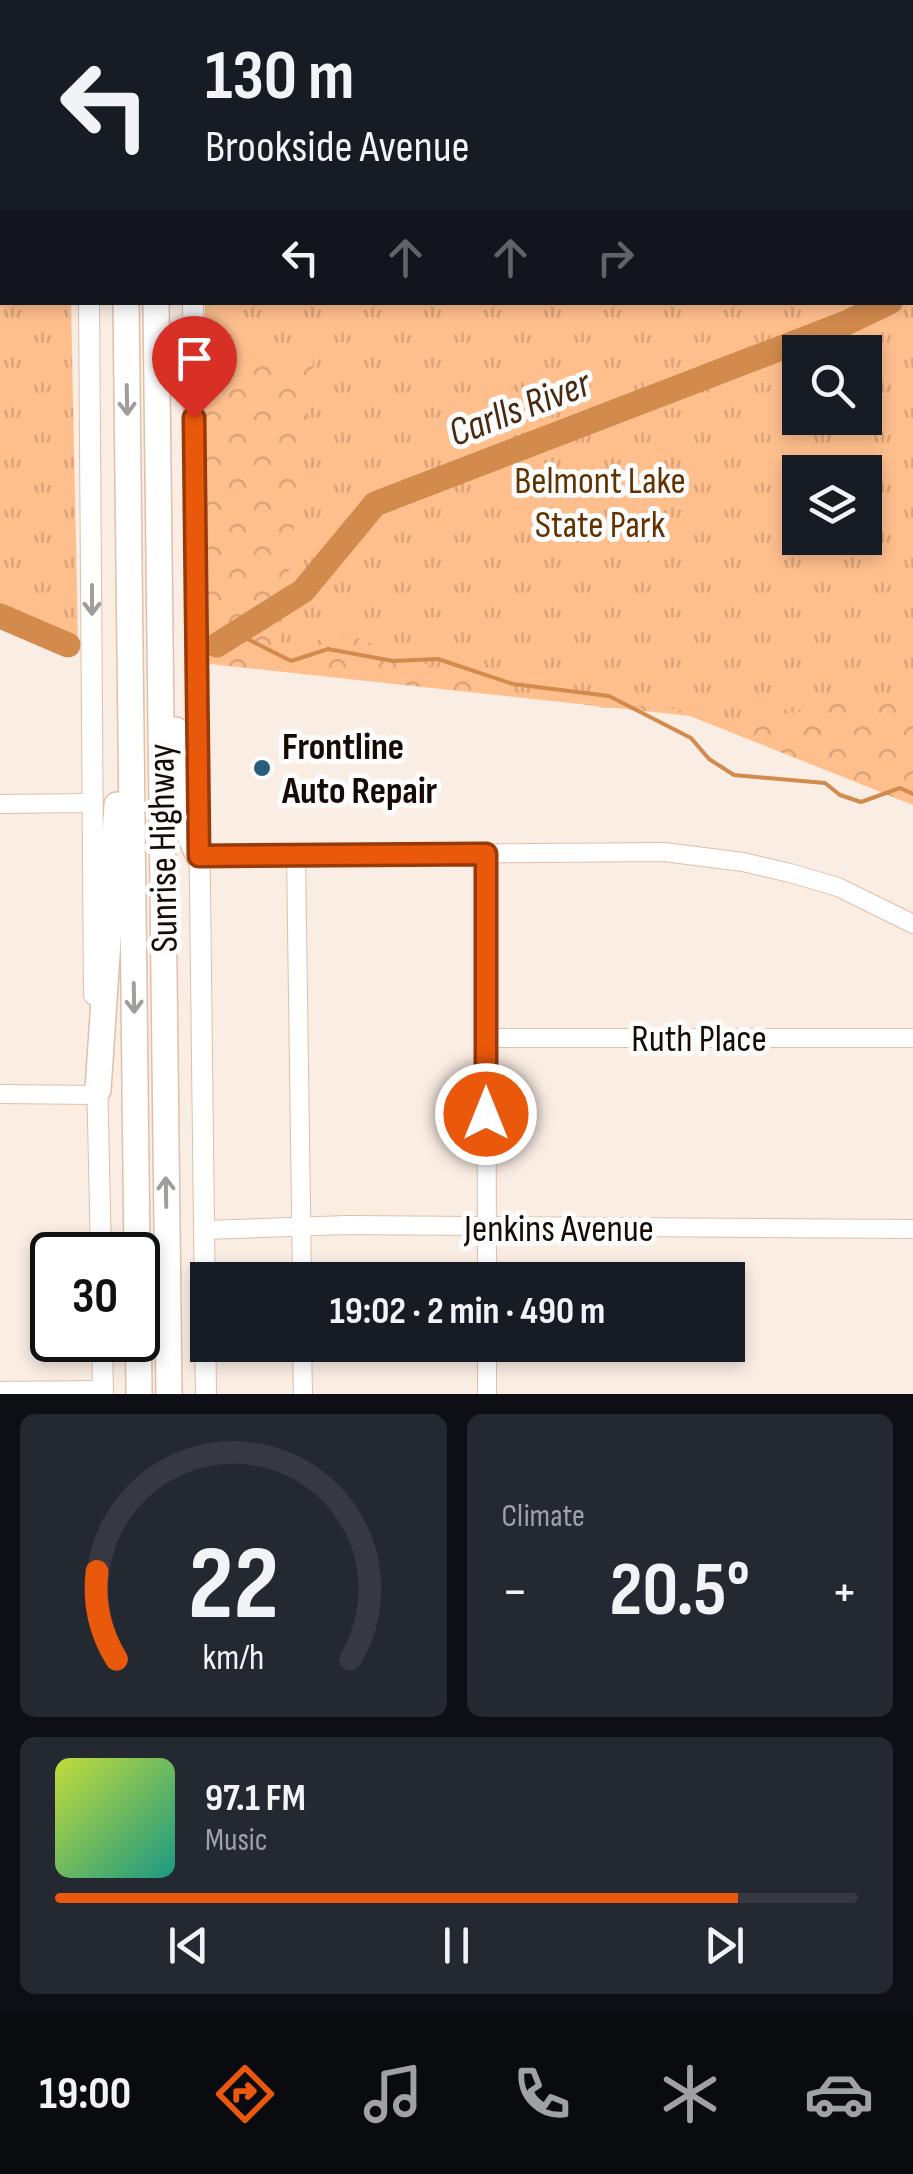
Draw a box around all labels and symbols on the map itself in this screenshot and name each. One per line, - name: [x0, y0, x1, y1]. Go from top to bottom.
- pin: [152, 316, 237, 419]
- water label: Carlls River: [442, 359, 599, 458]
- one-way arrow: [118, 383, 137, 415]
- park label: Belmont Lake State Park: [514, 459, 686, 548]
- one-way arrow: [82, 582, 102, 615]
- place label: Frontline Auto Repair: [281, 725, 438, 814]
- street label: Sunrise Highway: [139, 743, 188, 953]
- marker: Frontline Auto Repair: [251, 757, 273, 779]
- one-way arrow: [124, 980, 144, 1013]
- street label: Ruth Place: [631, 1017, 767, 1062]
- position arrow: [434, 1062, 538, 1166]
- one-way arrow: [157, 1176, 176, 1208]
- street label: Jenkins Avenue: [463, 1207, 654, 1252]
- speed limit sign: 30: [30, 1232, 160, 1362]

